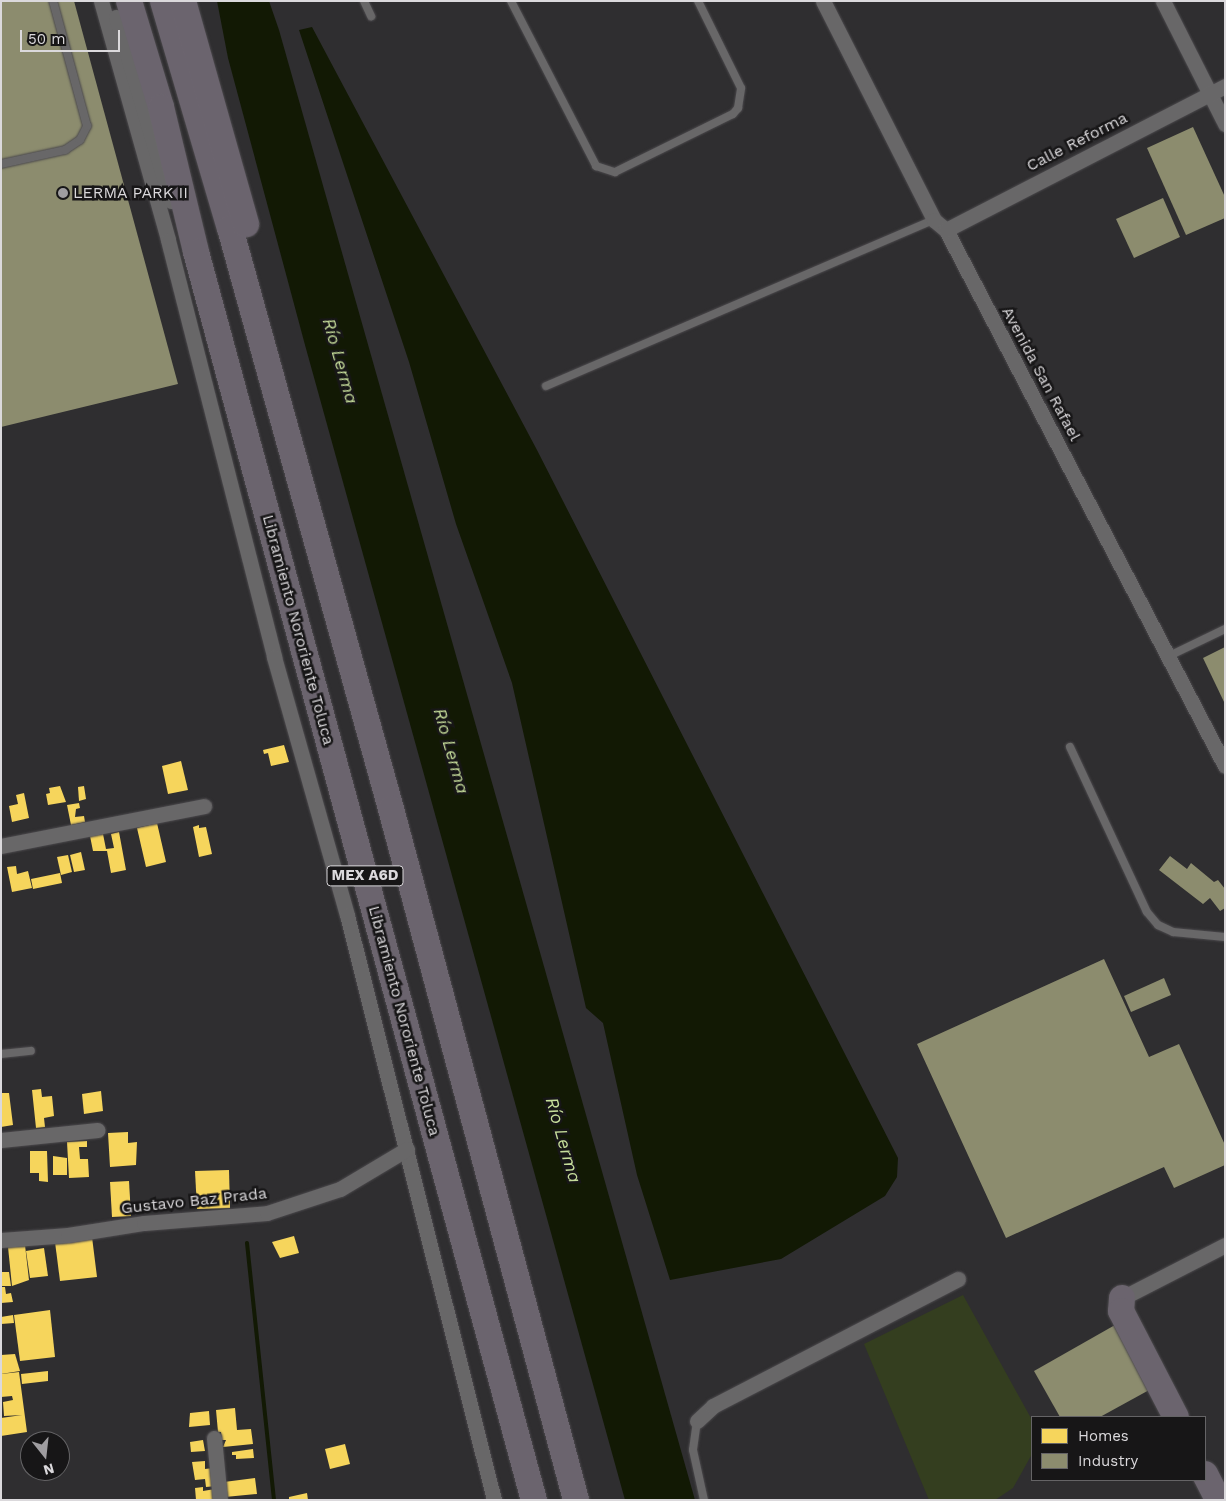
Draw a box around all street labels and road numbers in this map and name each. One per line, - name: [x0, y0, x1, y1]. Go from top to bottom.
- street label: Calle Reforma: [1023, 108, 1131, 176]
- street label: Avenida San Rafael: [997, 304, 1085, 444]
- street label: Libramiento Nororiente Toluca: [258, 513, 338, 747]
- road number: MEX A6D: [326, 864, 404, 888]
- street label: Libramiento Nororiente Toluca: [364, 904, 444, 1138]
- street label: Gustavo Baz Prada: [120, 1184, 268, 1218]

